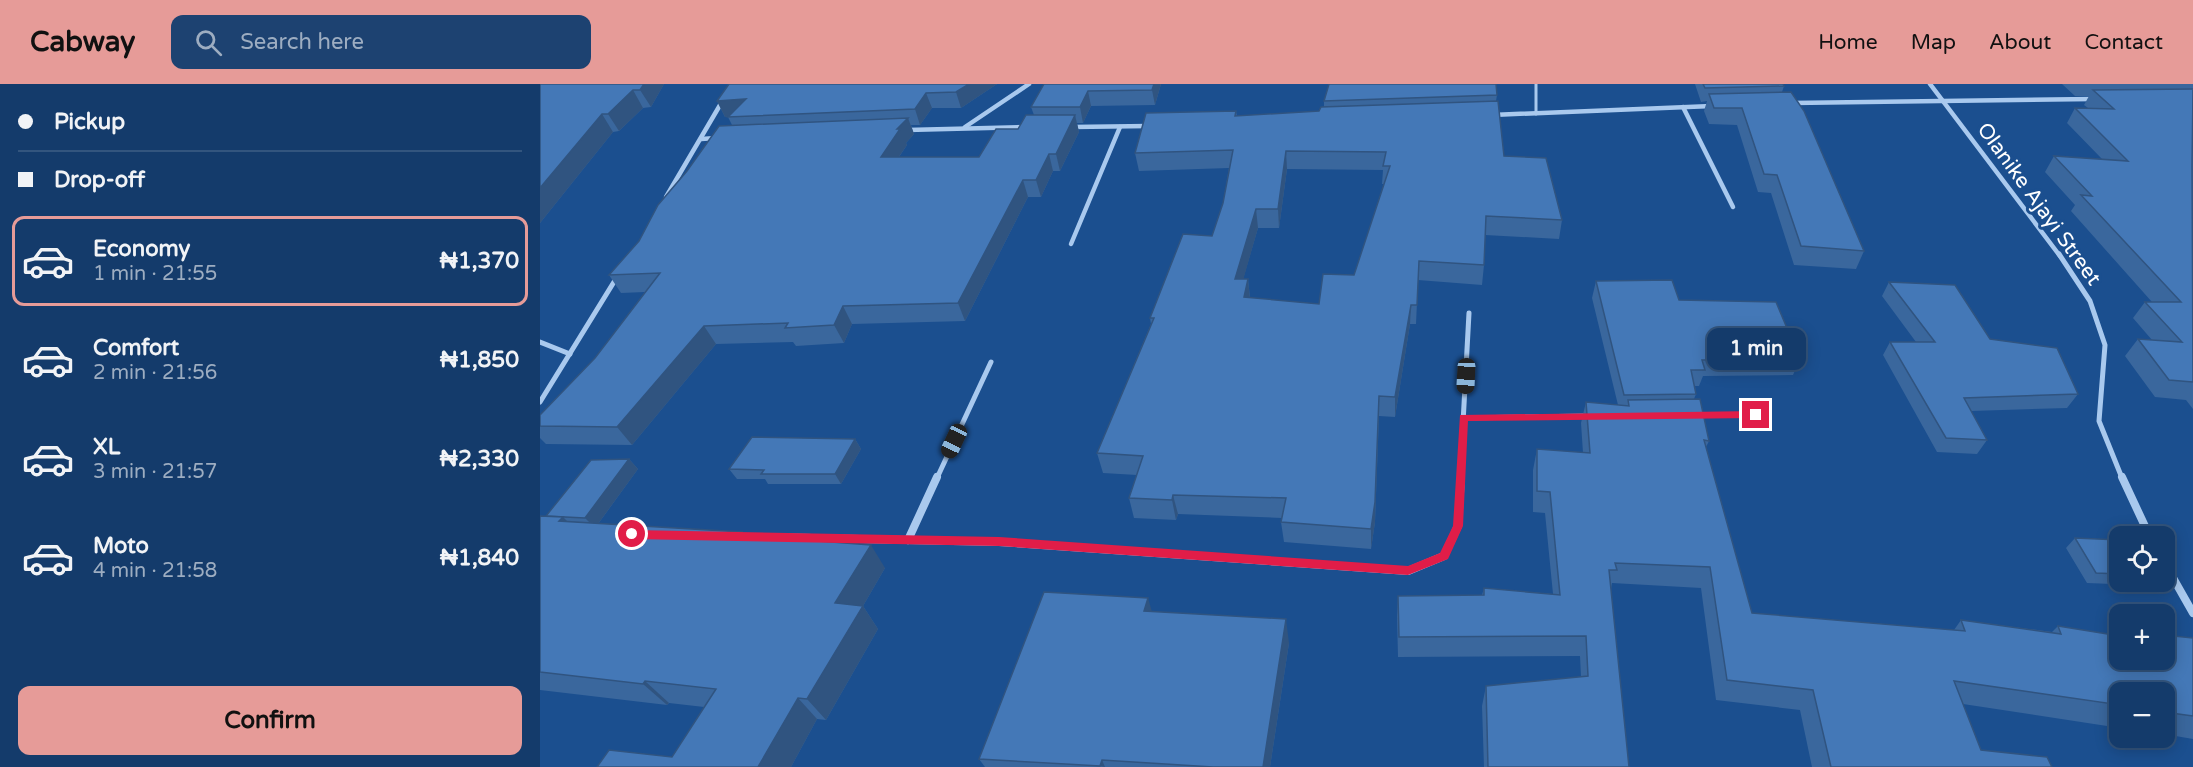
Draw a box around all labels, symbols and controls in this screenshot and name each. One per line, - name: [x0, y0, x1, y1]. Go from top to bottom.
- search box: [171, 15, 591, 69]
- text: Cabway: [30, 25, 135, 59]
- icon: search: [192, 26, 225, 59]
- text: Search here: [240, 29, 364, 55]
- text: Home: [1818, 30, 1878, 55]
- text: Map: [1911, 30, 1956, 55]
- text: About: [1989, 30, 2051, 55]
- text: Contact: [2084, 30, 2163, 55]
- text: Pickup: [54, 109, 125, 135]
- street label: Olanike Ajayi Street: [1972, 118, 2106, 290]
- text: Drop-off: [54, 167, 145, 193]
- icon: car: [21, 234, 75, 288]
- text: Economy: [93, 236, 190, 262]
- text: ₦1,370: [440, 248, 519, 274]
- text: 1 min · 21:55: [93, 262, 217, 286]
- callout: 1 min: [1706, 328, 1806, 370]
- icon: car: [21, 333, 75, 387]
- text: Comfort: [93, 335, 179, 361]
- text: 1 min: [1730, 337, 1783, 361]
- text: ₦1,850: [440, 347, 519, 373]
- car: [1456, 358, 1476, 394]
- text: 2 min · 21:56: [93, 361, 217, 385]
- route end: [1742, 401, 1769, 428]
- car: [938, 421, 970, 461]
- icon: car: [21, 432, 75, 486]
- text: XL: [93, 434, 120, 460]
- text: ₦2,330: [440, 446, 519, 472]
- text: 3 min · 21:57: [93, 460, 217, 484]
- route start: [618, 520, 645, 547]
- map controls: [2109, 526, 2175, 748]
- button: locate: [2109, 526, 2175, 592]
- icon: car: [21, 531, 75, 585]
- text: Moto: [93, 533, 149, 559]
- text: ₦1,840: [440, 545, 519, 571]
- text: 4 min · 21:58: [93, 559, 217, 583]
- button: +: [2109, 604, 2175, 670]
- button: −: [2109, 682, 2175, 748]
- button: Confirm: [18, 686, 522, 755]

